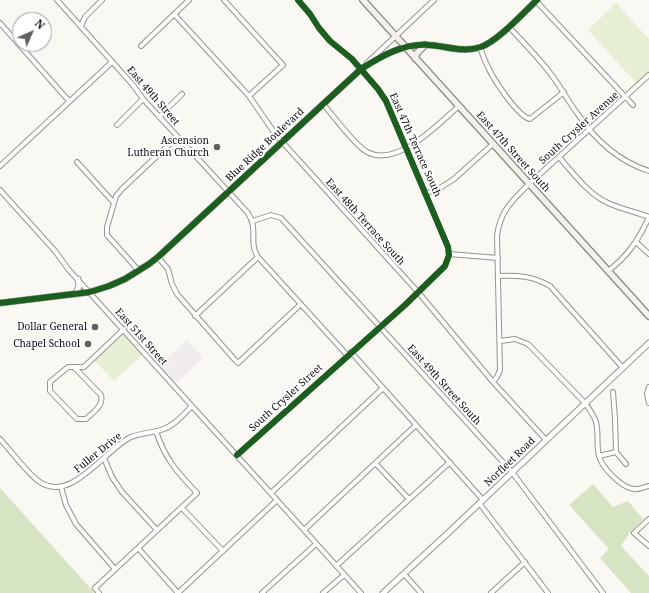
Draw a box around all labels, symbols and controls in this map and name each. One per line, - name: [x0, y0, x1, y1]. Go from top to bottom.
- north arrow: [12, 12, 52, 52]
- text: N: [32, 15, 48, 32]
- street label: East 49th Street: [124, 64, 182, 128]
- street label: South Crysler Avenue: [537, 89, 621, 167]
- street label: East 47th Terrace South: [387, 91, 443, 199]
- street label: Blue Ridge Boulevard: [223, 106, 307, 184]
- street label: East 47th Street South: [474, 109, 552, 195]
- place label: Ascension Lutheran Church: [127, 135, 209, 158]
- marker: Ascension Lutheran Church: [212, 142, 222, 152]
- street label: East 48th Terrace South: [323, 176, 407, 268]
- street label: East 51st Street: [112, 306, 170, 368]
- place label: Dollar General: [17, 321, 87, 333]
- marker: Dollar General: [90, 322, 100, 332]
- place label: Chapel School: [13, 338, 80, 350]
- marker: Chapel School: [83, 339, 93, 349]
- street label: East 49th Street South: [405, 342, 483, 428]
- street label: South Crysler Street: [247, 362, 325, 434]
- street label: Fuller Drive: [72, 430, 124, 476]
- street label: Norfleet Road: [482, 435, 538, 489]

